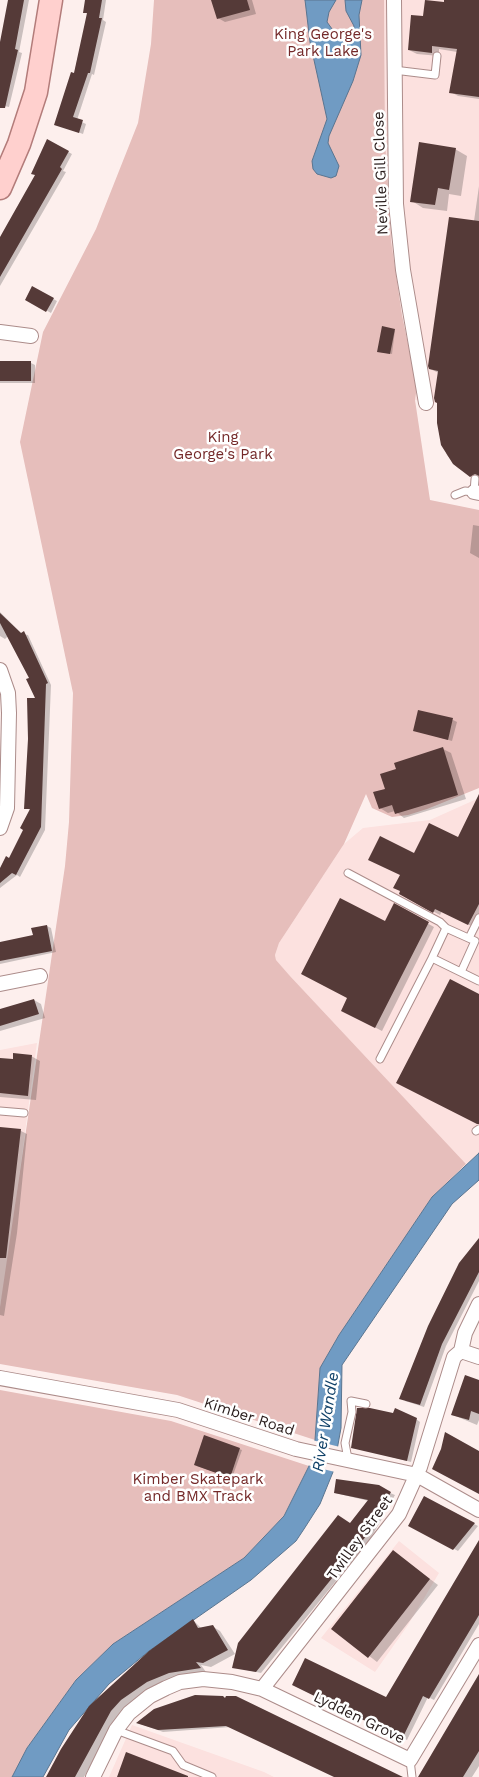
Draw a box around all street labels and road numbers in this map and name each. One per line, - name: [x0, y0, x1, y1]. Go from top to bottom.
- street label: Neville Gill Close: [370, 111, 392, 235]
- street label: Kimber Road: [202, 1394, 296, 1440]
- street label: Twilley Street: [323, 1492, 397, 1584]
- street label: Lydden Grove: [310, 1688, 408, 1748]

